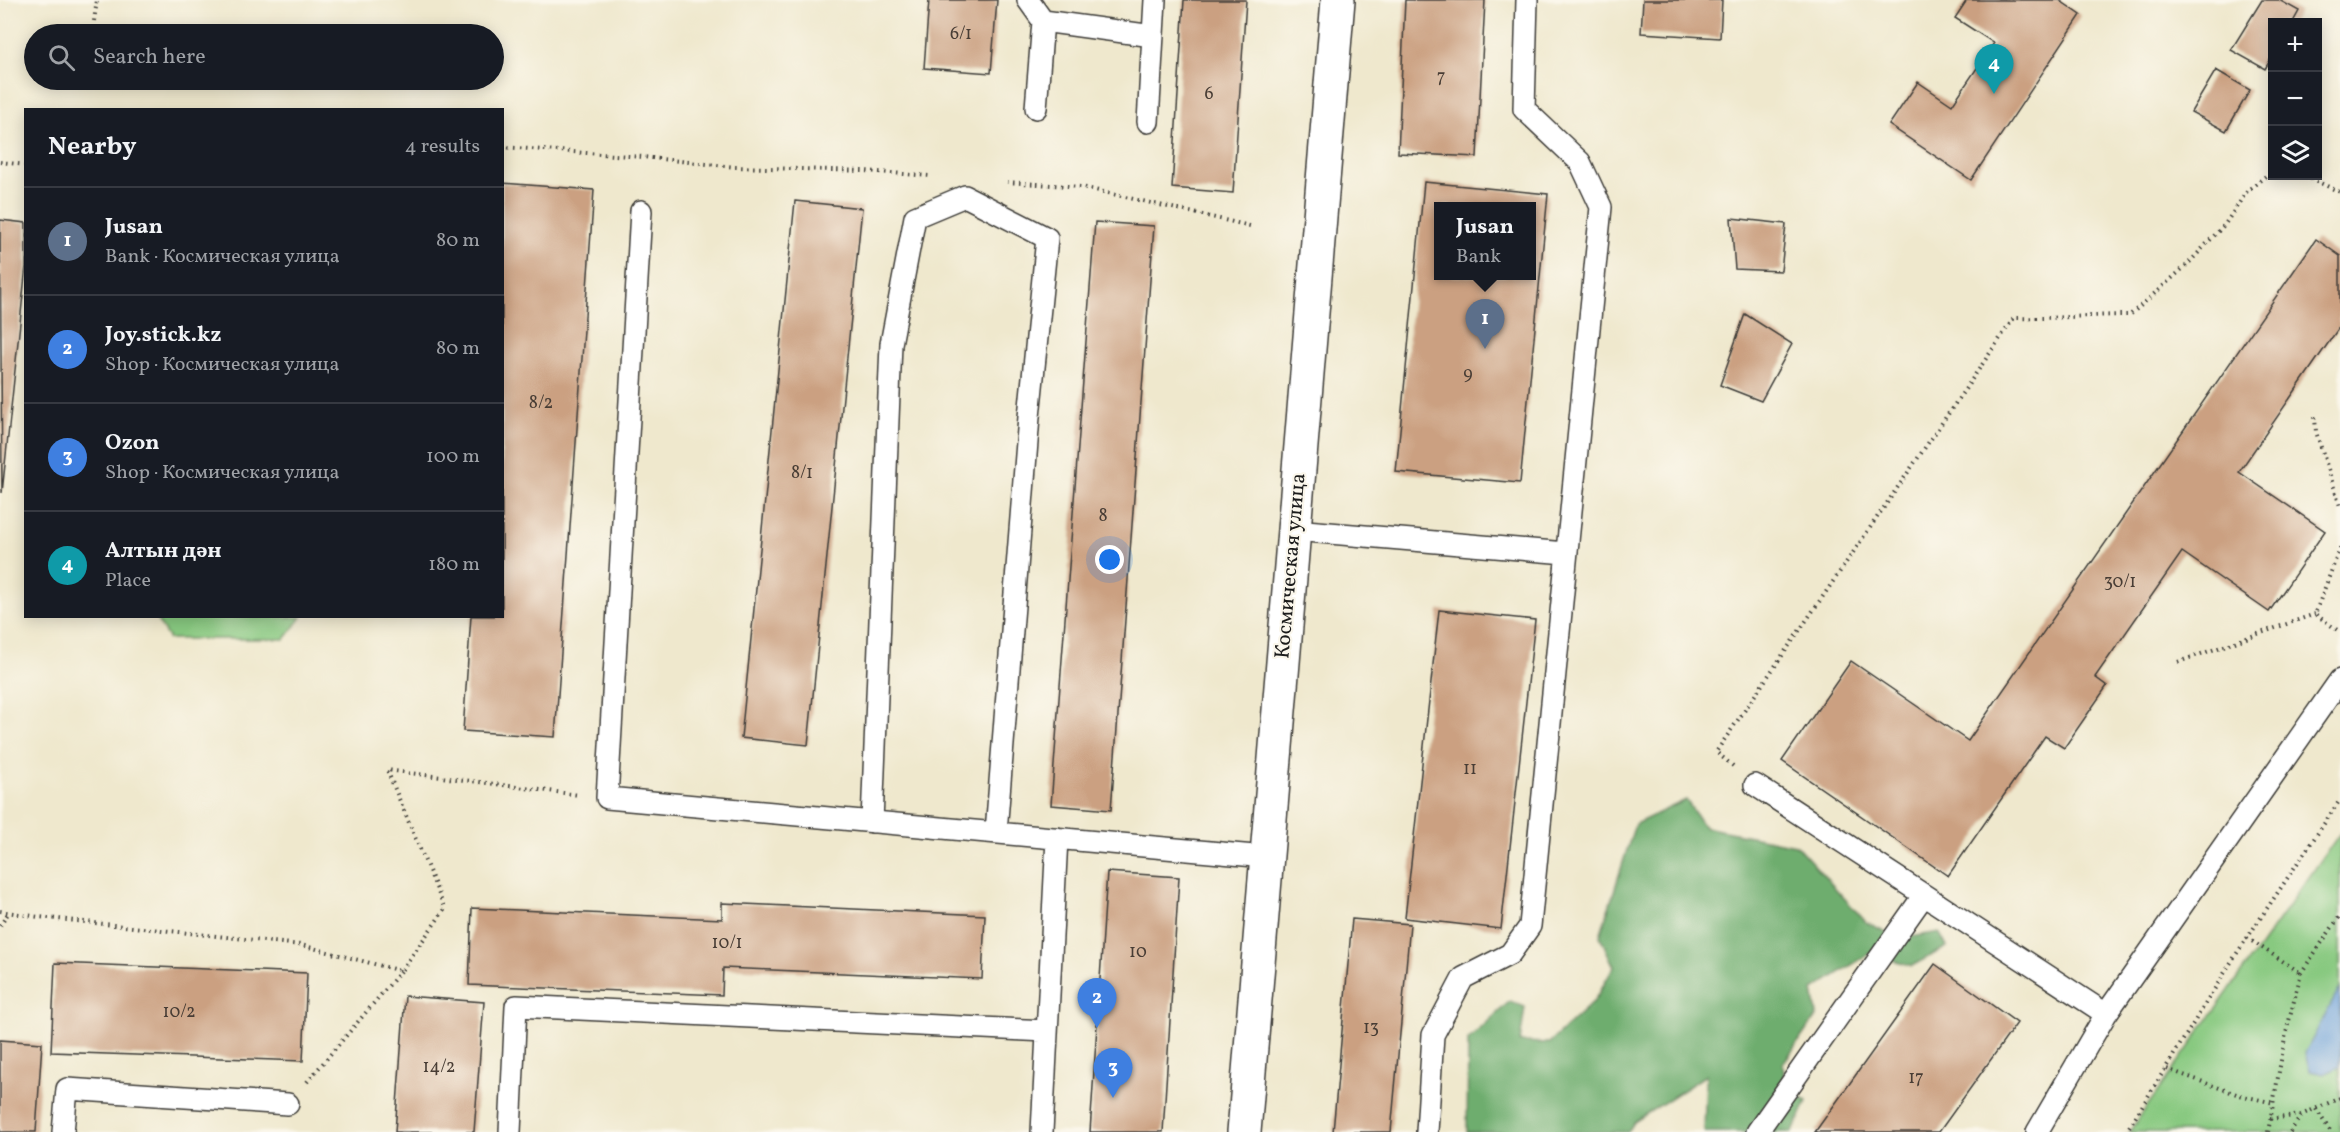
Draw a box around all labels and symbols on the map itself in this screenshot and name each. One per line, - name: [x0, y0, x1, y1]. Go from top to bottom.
- house number: 6/1: [950, 22, 972, 47]
- pin: 4: [1974, 44, 2014, 94]
- house number: 7: [1437, 65, 1445, 90]
- house number: 6: [1204, 82, 1214, 107]
- pin: 1: [1466, 300, 1504, 349]
- house number: 9: [1463, 362, 1473, 387]
- house number: 8/2: [529, 391, 553, 416]
- house number: 8/1: [791, 461, 813, 486]
- street label: Космическая улица: [1268, 472, 1314, 660]
- house number: 8: [1098, 504, 1108, 529]
- your location: [1095, 545, 1124, 574]
- house number: 30/1: [2104, 570, 2136, 595]
- house number: 11: [1463, 757, 1477, 782]
- house number: 10/1: [712, 931, 742, 956]
- house number: 10: [1129, 940, 1147, 965]
- pin: 2: [1078, 978, 1116, 1028]
- house number: 10/2: [162, 1000, 196, 1025]
- house number: 13: [1363, 1016, 1379, 1041]
- pin: 3: [1094, 1048, 1132, 1098]
- house number: 14/2: [422, 1055, 456, 1080]
- house number: 17: [1908, 1066, 1924, 1091]

